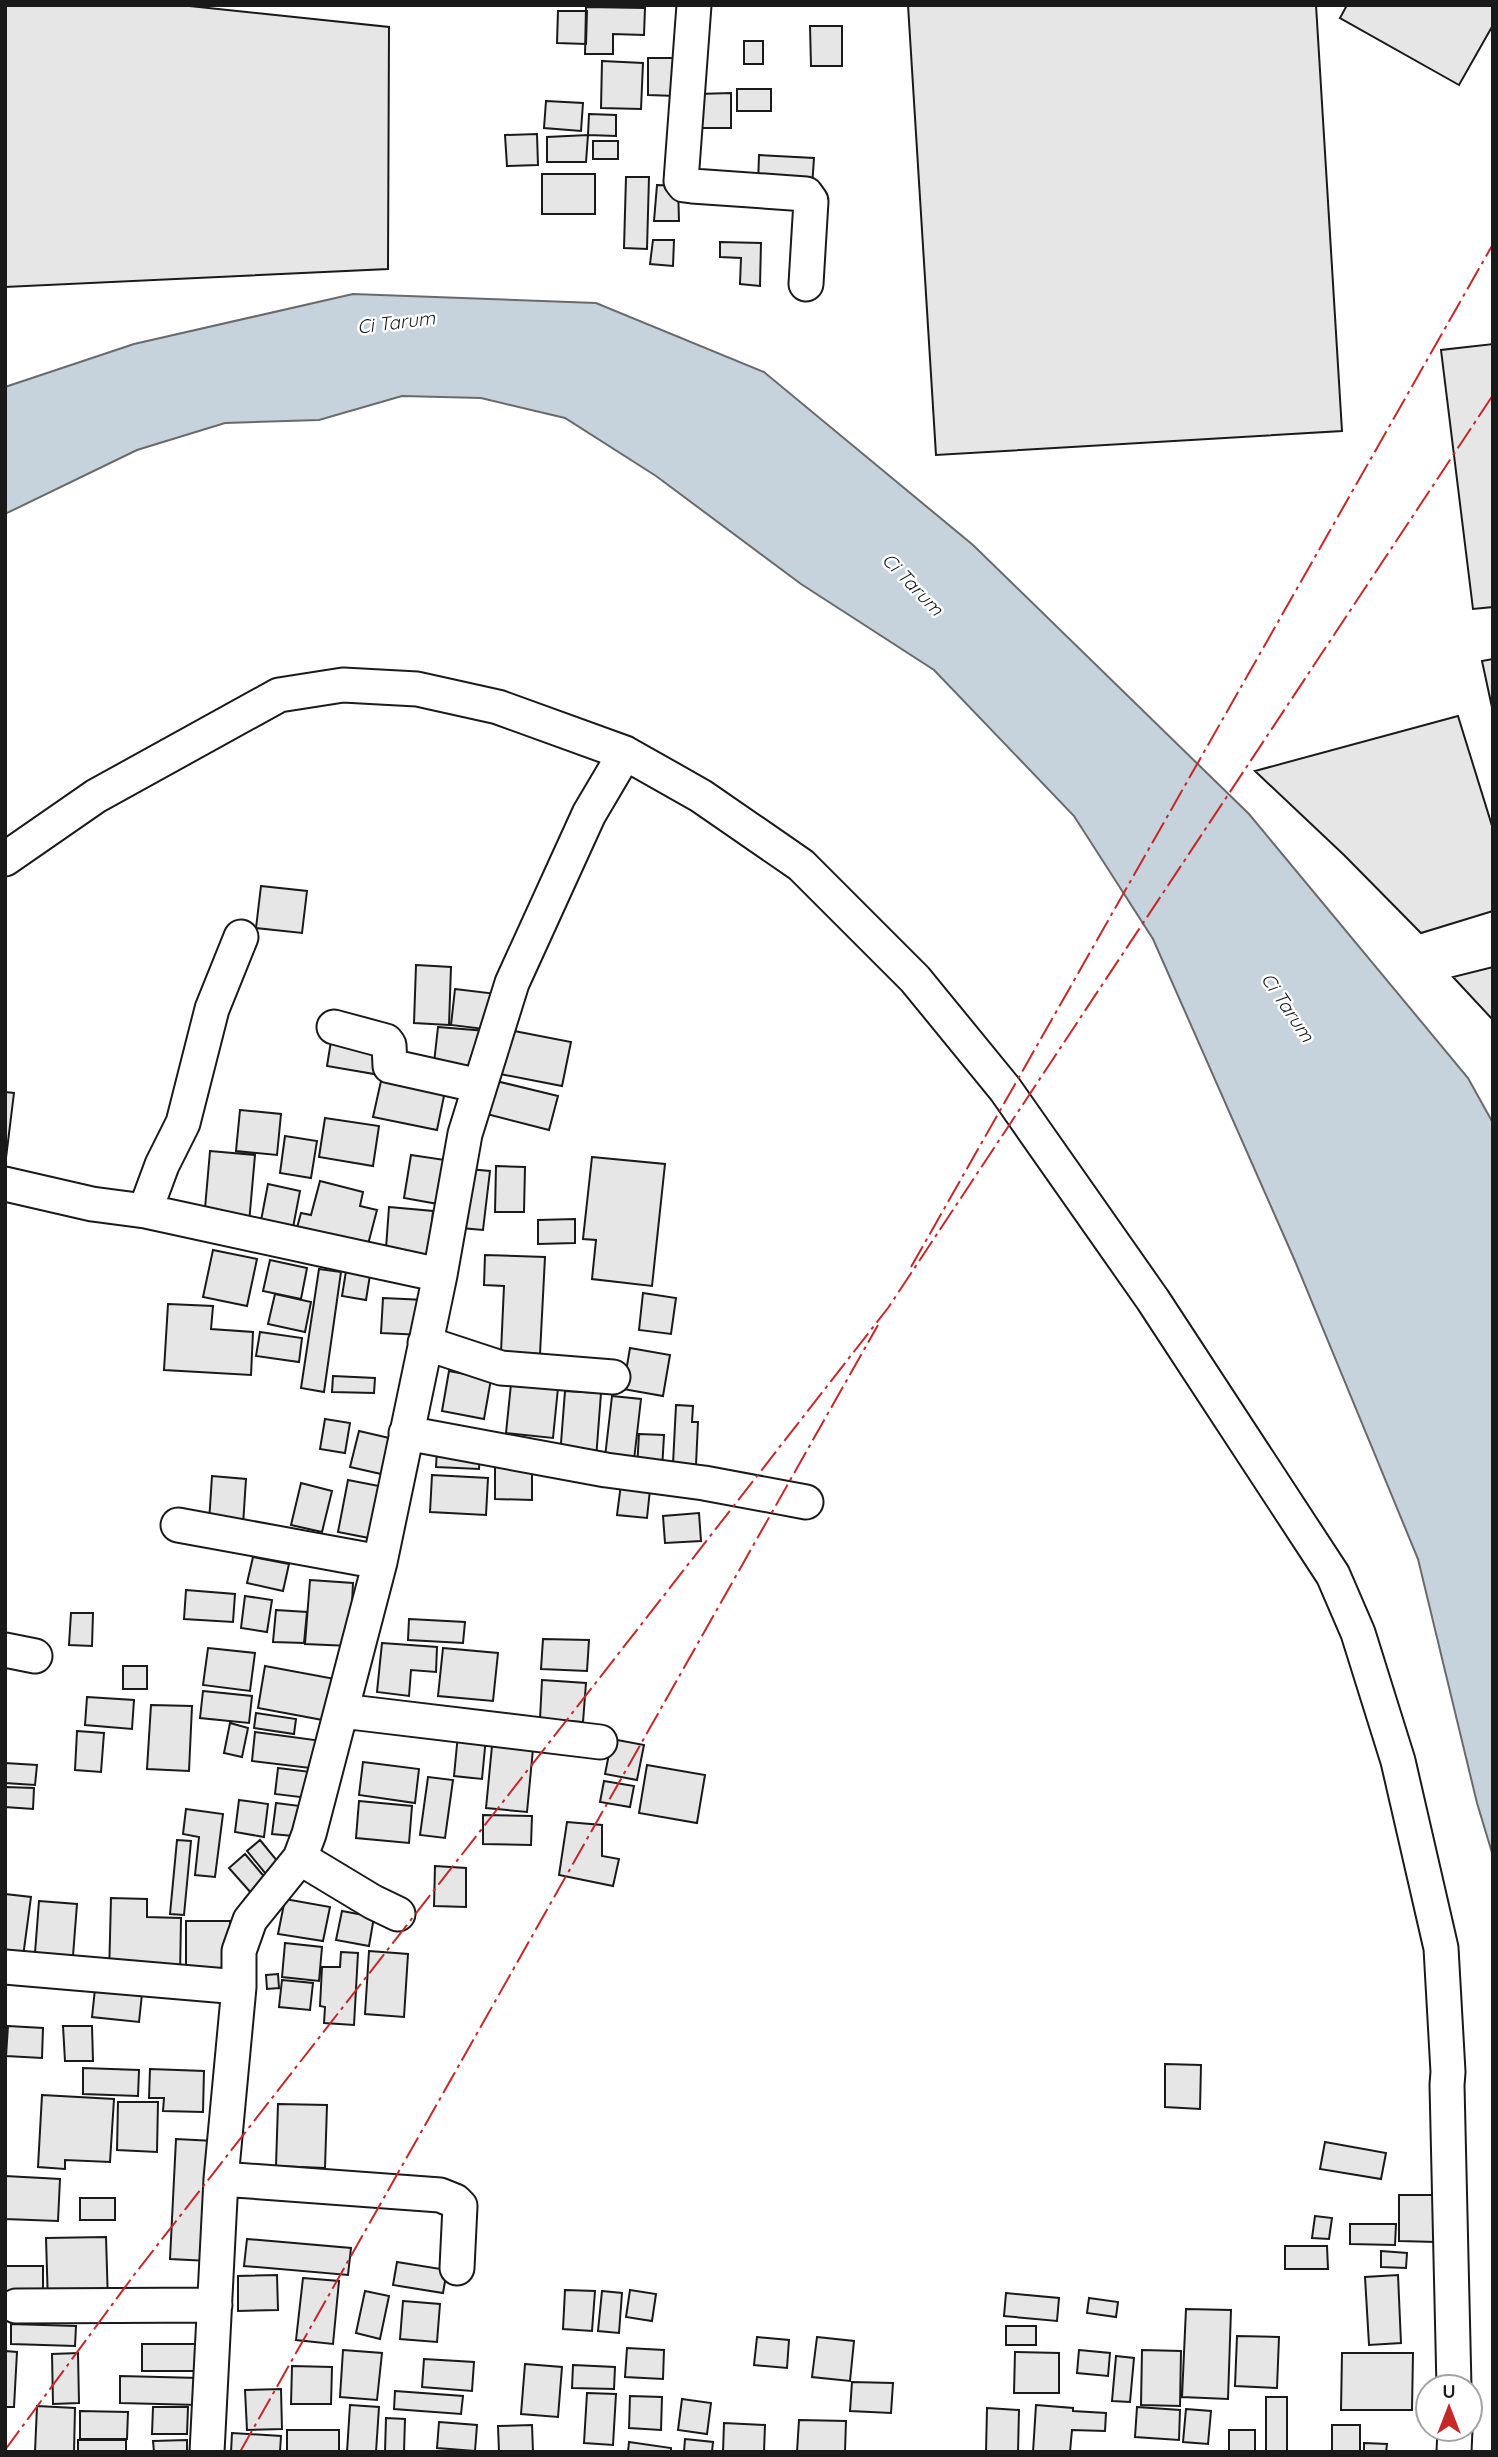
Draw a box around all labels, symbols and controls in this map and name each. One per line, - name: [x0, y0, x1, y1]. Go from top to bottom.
- water label: Ci Tarum: [356, 305, 437, 339]
- water label: Ci Tarum: [877, 548, 949, 621]
- water label: Ci Tarum: [1256, 968, 1320, 1047]
- north arrow: [1414, 2373, 1484, 2443]
- text: U: [1442, 2379, 1456, 2403]

